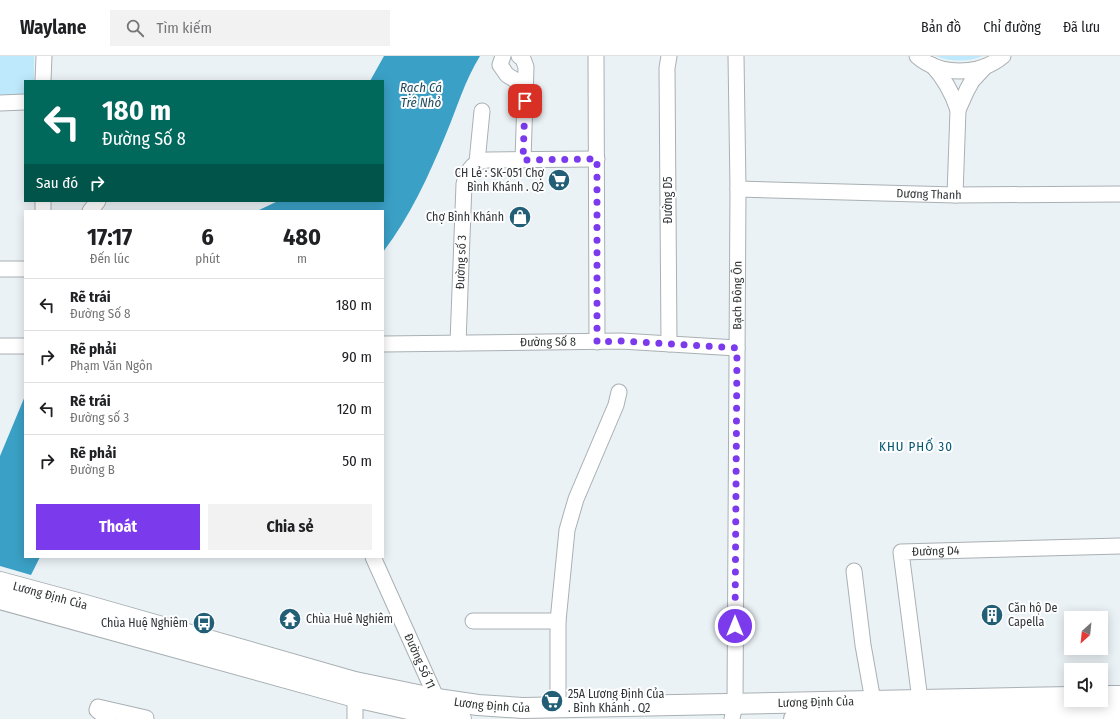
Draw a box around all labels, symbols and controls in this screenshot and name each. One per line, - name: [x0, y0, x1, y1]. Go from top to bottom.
- search box: [110, 10, 390, 46]
- text: Waylane: [20, 16, 86, 39]
- icon: search: [124, 17, 146, 39]
- text: Tìm kiếm: [156, 19, 212, 37]
- text: Bản đồ: [921, 19, 961, 36]
- text: Chỉ đường: [983, 19, 1041, 36]
- text: Đã lưu: [1063, 19, 1100, 36]
- water label: Rạch Cá Trê Nhỏ: [400, 80, 442, 110]
- pin: [508, 84, 542, 118]
- icon: arrive: [514, 90, 536, 112]
- text: 180 m: [102, 94, 171, 127]
- icon: left: [36, 96, 88, 148]
- text: Đường Số 8: [102, 128, 186, 150]
- place label: CH Lẻ : SK-051 Chợ Bình Khánh . Q2: [455, 166, 544, 194]
- supermarket icon: CH Lẻ : SK-051 Chợ Bình Khánh . Q2: [546, 167, 572, 193]
- icon: right: [86, 172, 108, 194]
- text: Sau đó: [36, 174, 78, 192]
- street label: Đường D5: [661, 176, 675, 224]
- street label: Dương Thanh: [896, 186, 962, 202]
- shop icon: Chợ Bình Khánh: [507, 204, 533, 230]
- place label: Chợ Bình Khánh: [426, 210, 504, 224]
- text: 17:17: [87, 223, 132, 251]
- text: 6: [201, 223, 214, 251]
- text: 480: [283, 223, 321, 251]
- street label: Đường số 3: [453, 235, 469, 290]
- text: Đến lúc: [90, 251, 130, 266]
- text: phút: [195, 251, 220, 266]
- text: m: [297, 251, 307, 266]
- street label: Bạch Đông Ôn: [729, 261, 745, 330]
- text: Rẽ trái: [70, 288, 111, 306]
- icon: left: [36, 294, 58, 316]
- text: 180 m: [336, 296, 372, 314]
- text: Đường Số 8: [70, 306, 131, 321]
- street label: Đường Số 8: [520, 334, 576, 349]
- text: Rẽ phải: [70, 340, 116, 358]
- icon: right: [36, 346, 58, 368]
- text: 90 m: [342, 348, 372, 366]
- text: Phạm Văn Ngôn: [70, 358, 153, 373]
- text: Rẽ trái: [70, 392, 111, 410]
- icon: left: [36, 398, 58, 420]
- text: 120 m: [337, 400, 372, 418]
- text: Đường số 3: [70, 410, 129, 425]
- district label: KHU PHỐ 30: [879, 437, 953, 454]
- text: Rẽ phải: [70, 444, 116, 462]
- icon: right: [36, 450, 58, 472]
- text: 50 m: [342, 452, 372, 470]
- text: Đường B: [70, 462, 115, 477]
- button: Thoát: [36, 504, 200, 550]
- button: Chia sẻ: [208, 504, 372, 550]
- street label: Đường D4: [912, 543, 960, 559]
- street label: Lương Định Của: [11, 579, 89, 612]
- place label: Căn hộ De Capella: [1008, 601, 1057, 629]
- building icon: Căn hộ De Capella: [979, 602, 1005, 628]
- position arrow: [714, 605, 756, 647]
- temple icon: Chùa Huê Nghiêm: [277, 606, 303, 632]
- bus stop icon: Chùa Huệ Nghiêm: [191, 610, 217, 636]
- north arrow: [1064, 611, 1108, 655]
- map controls: [1064, 611, 1108, 707]
- place label: Chùa Huê Nghiêm: [306, 612, 393, 626]
- place label: Chùa Huệ Nghiêm: [101, 616, 188, 630]
- street label: Đường Số 11: [401, 631, 438, 691]
- button: sound: [1064, 663, 1108, 707]
- place label: 25A Lương Định Của . Bình Khánh . Q2: [568, 687, 665, 715]
- supermarket icon: 25A Lương Định Của . Bình Khánh . Q2: [539, 688, 565, 714]
- street label: Lương Định Của: [777, 694, 854, 710]
- street label: Lương Định Của: [453, 695, 530, 715]

